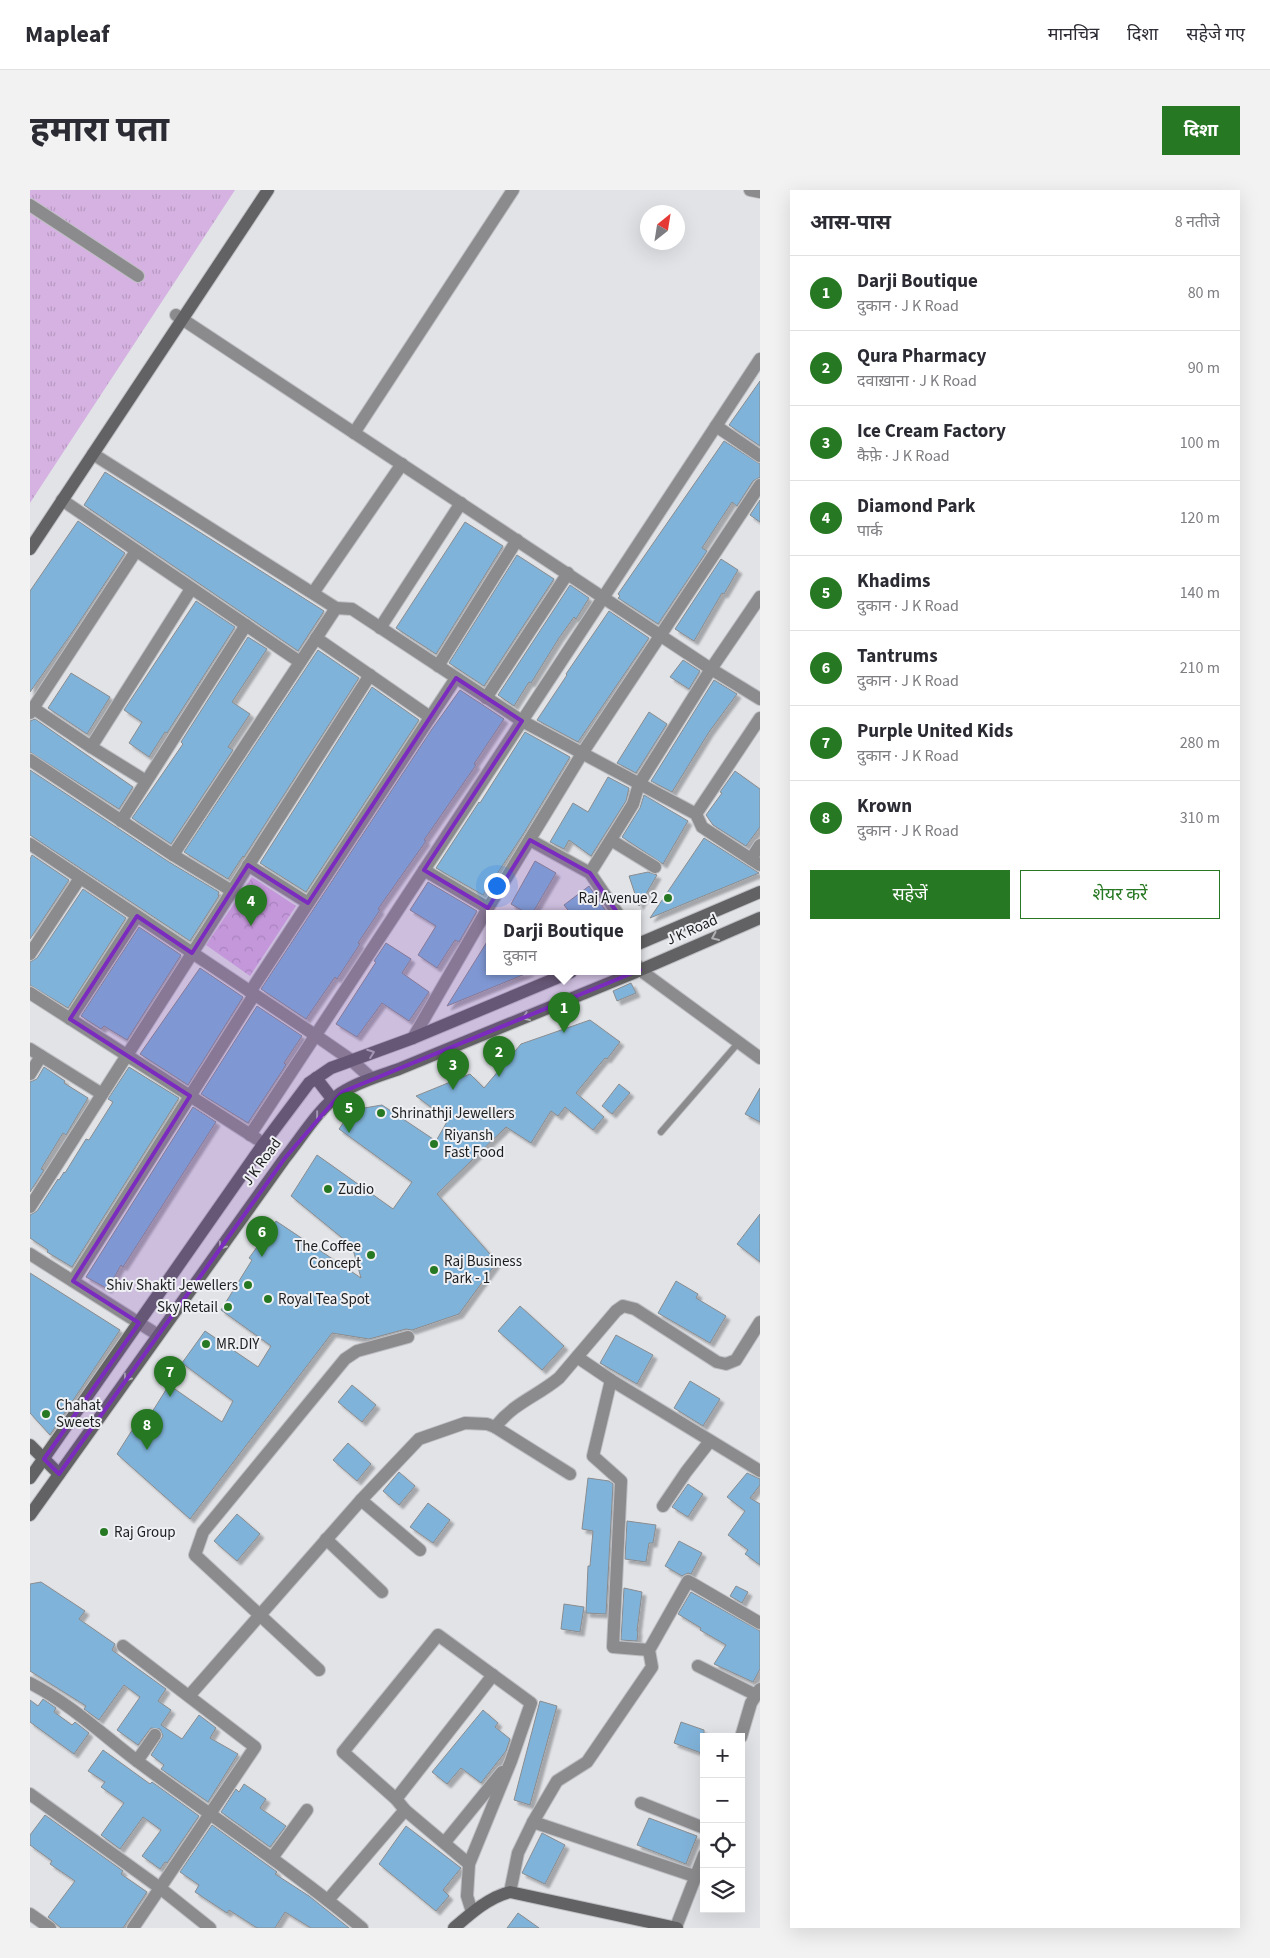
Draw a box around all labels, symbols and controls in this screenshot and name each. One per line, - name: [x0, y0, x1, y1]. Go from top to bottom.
- text: Mapleaf: [25, 17, 110, 52]
- text: मानचित्र: [1048, 22, 1099, 47]
- text: दिशा: [1127, 22, 1158, 47]
- text: सहेजे गए: [1186, 22, 1245, 47]
- text: हमारा पता: [30, 105, 169, 155]
- button: दिशा: [1162, 106, 1240, 155]
- north arrow: [640, 205, 685, 250]
- text: आस-पास: [810, 207, 891, 237]
- text: 8 नतीजे: [1175, 211, 1220, 233]
- text: Darji Boutique: [857, 268, 978, 295]
- text: 1: [822, 282, 830, 304]
- text: 80 m: [1188, 282, 1220, 304]
- text: दुकान · J K Road: [857, 295, 959, 317]
- text: Qura Pharmacy: [857, 343, 987, 370]
- text: 2: [822, 357, 830, 379]
- text: 90 m: [1188, 357, 1220, 379]
- text: दवाख़ाना · J K Road: [857, 370, 977, 392]
- text: Ice Cream Factory: [857, 418, 1006, 445]
- text: 3: [822, 432, 830, 454]
- text: 100 m: [1180, 432, 1220, 454]
- text: कैफ़े · J K Road: [857, 445, 950, 467]
- text: Diamond Park: [857, 493, 975, 520]
- text: 4: [822, 507, 830, 529]
- text: 120 m: [1180, 507, 1220, 529]
- text: पार्क: [857, 520, 883, 542]
- text: Khadims: [857, 568, 930, 595]
- text: 5: [822, 582, 830, 604]
- text: 140 m: [1180, 582, 1220, 604]
- text: दुकान · J K Road: [857, 595, 959, 617]
- text: Tantrums: [857, 643, 938, 670]
- text: 6: [822, 657, 830, 679]
- text: 210 m: [1180, 657, 1220, 679]
- text: दुकान · J K Road: [857, 670, 959, 692]
- text: Purple United Kids: [857, 718, 1013, 745]
- text: 7: [822, 732, 830, 754]
- text: 280 m: [1180, 732, 1220, 754]
- text: दुकान · J K Road: [857, 745, 959, 767]
- text: Krown: [857, 793, 912, 820]
- text: 8: [822, 807, 830, 829]
- text: 310 m: [1180, 807, 1220, 829]
- text: दुकान · J K Road: [857, 820, 959, 842]
- button: सहेजें: [810, 870, 1010, 919]
- button: शेयर करें: [1020, 870, 1220, 919]
- your location: [484, 873, 510, 899]
- pin: 4: [235, 885, 267, 926]
- place label: Raj Avenue 2: [579, 888, 658, 909]
- marker: Raj Avenue 2: [662, 892, 674, 904]
- street label: J K Road: [663, 909, 721, 951]
- popup: [486, 910, 641, 975]
- text: Darji Boutique: [503, 918, 624, 945]
- one-way arrow: [711, 931, 720, 942]
- text: दुकान: [503, 945, 537, 967]
- pin: 1: [548, 992, 580, 1033]
- one-way arrow: [522, 1010, 531, 1021]
- pin: 2: [483, 1036, 515, 1077]
- one-way arrow: [366, 1049, 375, 1059]
- pin: 3: [437, 1049, 469, 1090]
- pin: 5: [333, 1092, 365, 1133]
- place label: Shrinathji Jewellers: [391, 1103, 515, 1124]
- marker: Shrinathji Jewellers: [375, 1107, 387, 1119]
- one-way arrow: [316, 1110, 324, 1119]
- place label: Riyansh Fast Food: [444, 1125, 504, 1163]
- street label: J K Road: [238, 1134, 286, 1190]
- marker: Riyansh Fast Food: [428, 1138, 440, 1150]
- place label: Zudio: [338, 1179, 374, 1200]
- marker: Zudio: [322, 1183, 334, 1195]
- pin: 6: [246, 1216, 278, 1257]
- place label: The Coffee Concept: [294, 1236, 361, 1274]
- one-way arrow: [219, 1240, 228, 1250]
- marker: The Coffee Concept: [365, 1249, 377, 1261]
- place label: Raj Business Park - 1: [444, 1251, 522, 1289]
- marker: Raj Business Park - 1: [428, 1264, 440, 1276]
- place label: Shiv Shakti Jewellers: [106, 1275, 238, 1296]
- marker: Shiv Shakti Jewellers: [242, 1279, 254, 1291]
- place label: Royal Tea Spot: [278, 1289, 370, 1310]
- marker: Royal Tea Spot: [262, 1293, 274, 1305]
- place label: Sky Retail: [157, 1297, 218, 1318]
- marker: Sky Retail: [222, 1301, 234, 1313]
- place label: MR.DIY: [216, 1334, 260, 1355]
- marker: MR.DIY: [200, 1338, 212, 1350]
- pin: 7: [154, 1356, 186, 1397]
- one-way arrow: [124, 1373, 134, 1382]
- place label: Chahat Sweets: [56, 1395, 101, 1433]
- marker: Chahat Sweets: [40, 1408, 52, 1420]
- pin: 8: [131, 1409, 163, 1450]
- place label: Raj Group: [114, 1522, 176, 1543]
- marker: Raj Group: [98, 1526, 110, 1538]
- map controls: [700, 1733, 745, 1913]
- button: +: [700, 1733, 745, 1778]
- button: −: [700, 1778, 745, 1823]
- button: locate: [700, 1823, 745, 1868]
- button: layers: [700, 1868, 745, 1913]

